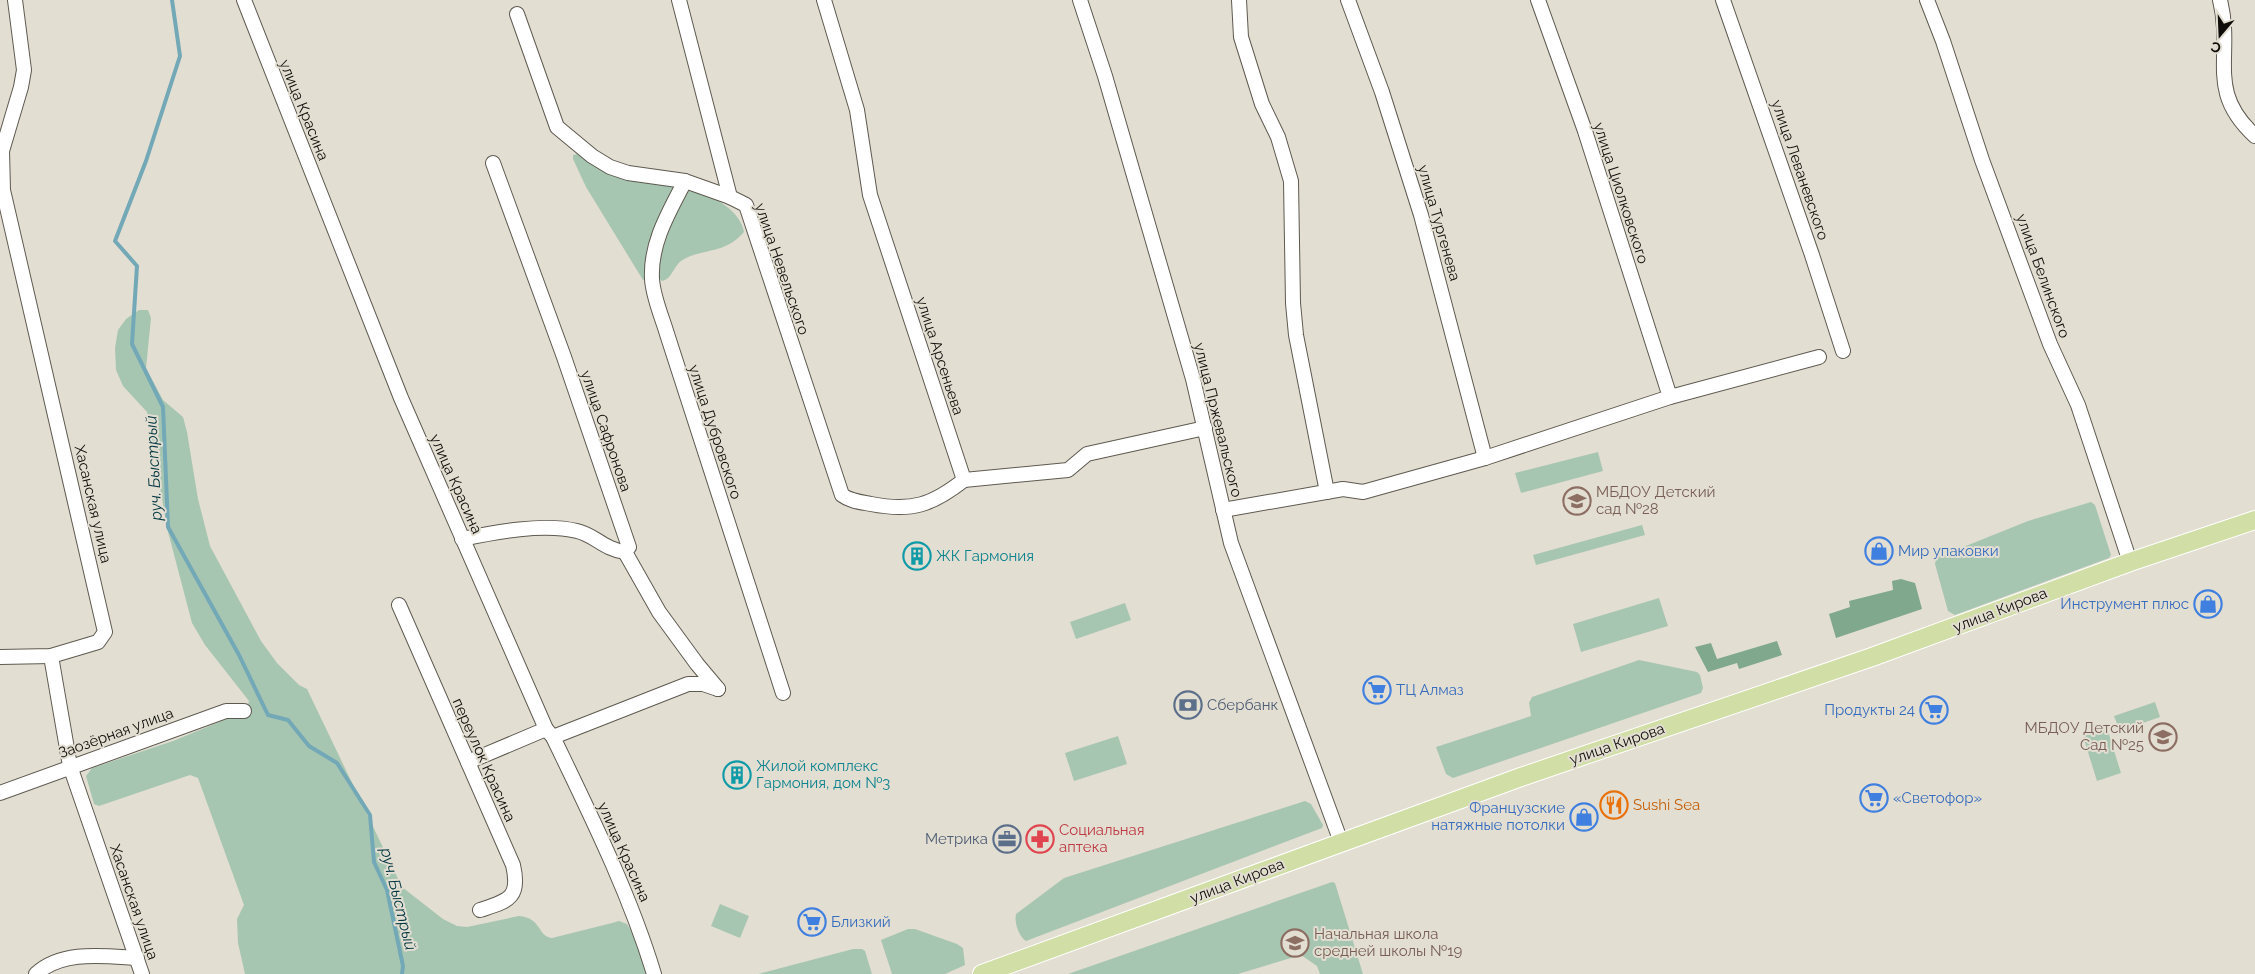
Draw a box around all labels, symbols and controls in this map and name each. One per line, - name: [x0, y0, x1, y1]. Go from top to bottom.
- north arrow: [2195, 10, 2245, 60]
- text: С: [2208, 38, 2223, 56]
- street label: улица Красина: [276, 57, 332, 163]
- street label: улица Леваневского: [1768, 97, 1833, 243]
- street label: улица Циолковского: [1590, 120, 1652, 266]
- street label: улица Тургенева: [1414, 163, 1464, 283]
- street label: улица Невельского: [751, 201, 813, 337]
- street label: улица Белинского: [2012, 212, 2074, 341]
- street label: улица Арсеньева: [912, 295, 968, 417]
- street label: улица Пржевальского: [1190, 341, 1246, 499]
- street label: улица Дубровского: [685, 362, 745, 502]
- street label: улица Сафронова: [577, 368, 635, 494]
- water label: руч. Быстрый: [141, 415, 166, 522]
- street label: улица Красина: [426, 431, 486, 537]
- street label: Хасанская улица: [71, 443, 115, 565]
- place label: МБДОУ Детский сад №28: [1596, 483, 1715, 518]
- school or university icon: МБДОУ Детский сад №28: [1562, 486, 1592, 516]
- shop icon: Мир упаковки: [1864, 536, 1894, 566]
- building icon: ЖК Гармония: [902, 541, 932, 571]
- place label: Мир упаковки: [1898, 542, 1999, 560]
- place label: ЖК Гармония: [936, 547, 1034, 565]
- street label: улица Кирова: [1951, 584, 2049, 636]
- shop icon: Инструмент плюс: [2193, 589, 2223, 619]
- place label: Инструмент плюс: [2060, 595, 2189, 613]
- supermarket icon: ТЦ Алмаз: [1362, 675, 1392, 705]
- place label: ТЦ Алмаз: [1396, 681, 1464, 699]
- bank icon: Сбербанк: [1173, 690, 1203, 720]
- street label: переулок Красина: [449, 695, 519, 825]
- supermarket icon: Продукты 24: [1919, 695, 1949, 725]
- place label: Сбербанк: [1207, 696, 1278, 714]
- place label: Продукты 24: [1824, 701, 1915, 719]
- street label: Заозёрная улица: [56, 704, 176, 762]
- street label: улица Кирова: [1567, 719, 1667, 769]
- place label: МБДОУ Детский Сад №25: [2025, 719, 2144, 754]
- school or university icon: МБДОУ Детский Сад №25: [2148, 722, 2178, 752]
- place label: Жилой комплекс Гармония, дом №3: [756, 757, 890, 792]
- building icon: Жилой комплекс Гармония, дом №3: [722, 760, 752, 790]
- supermarket icon: «Светофор»: [1859, 783, 1889, 813]
- place label: «Светофор»: [1893, 789, 1982, 807]
- restaurant icon: Sushi Sea: [1599, 790, 1629, 820]
- place label: Sushi Sea: [1633, 796, 1700, 814]
- street label: улица Красина: [594, 799, 654, 905]
- place label: Французские натяжные потолки: [1431, 799, 1565, 834]
- shop icon: Французские натяжные потолки: [1569, 802, 1599, 832]
- place label: Социальная аптека: [1059, 821, 1145, 856]
- office icon: Метрика: [992, 824, 1022, 854]
- pharmacy icon: Социальная аптека: [1025, 824, 1055, 854]
- place label: Метрика: [925, 830, 988, 848]
- street label: Хасанская улица: [106, 842, 162, 962]
- water label: руч. Быстрый: [376, 845, 420, 952]
- street label: улица Кирова: [1188, 855, 1286, 907]
- supermarket icon: Близкий: [797, 907, 827, 937]
- place label: Близкий: [831, 913, 891, 931]
- place label: Начальная школа средней школы №19: [1314, 925, 1463, 960]
- school or university icon: Начальная школа средней школы №19: [1280, 928, 1310, 958]

